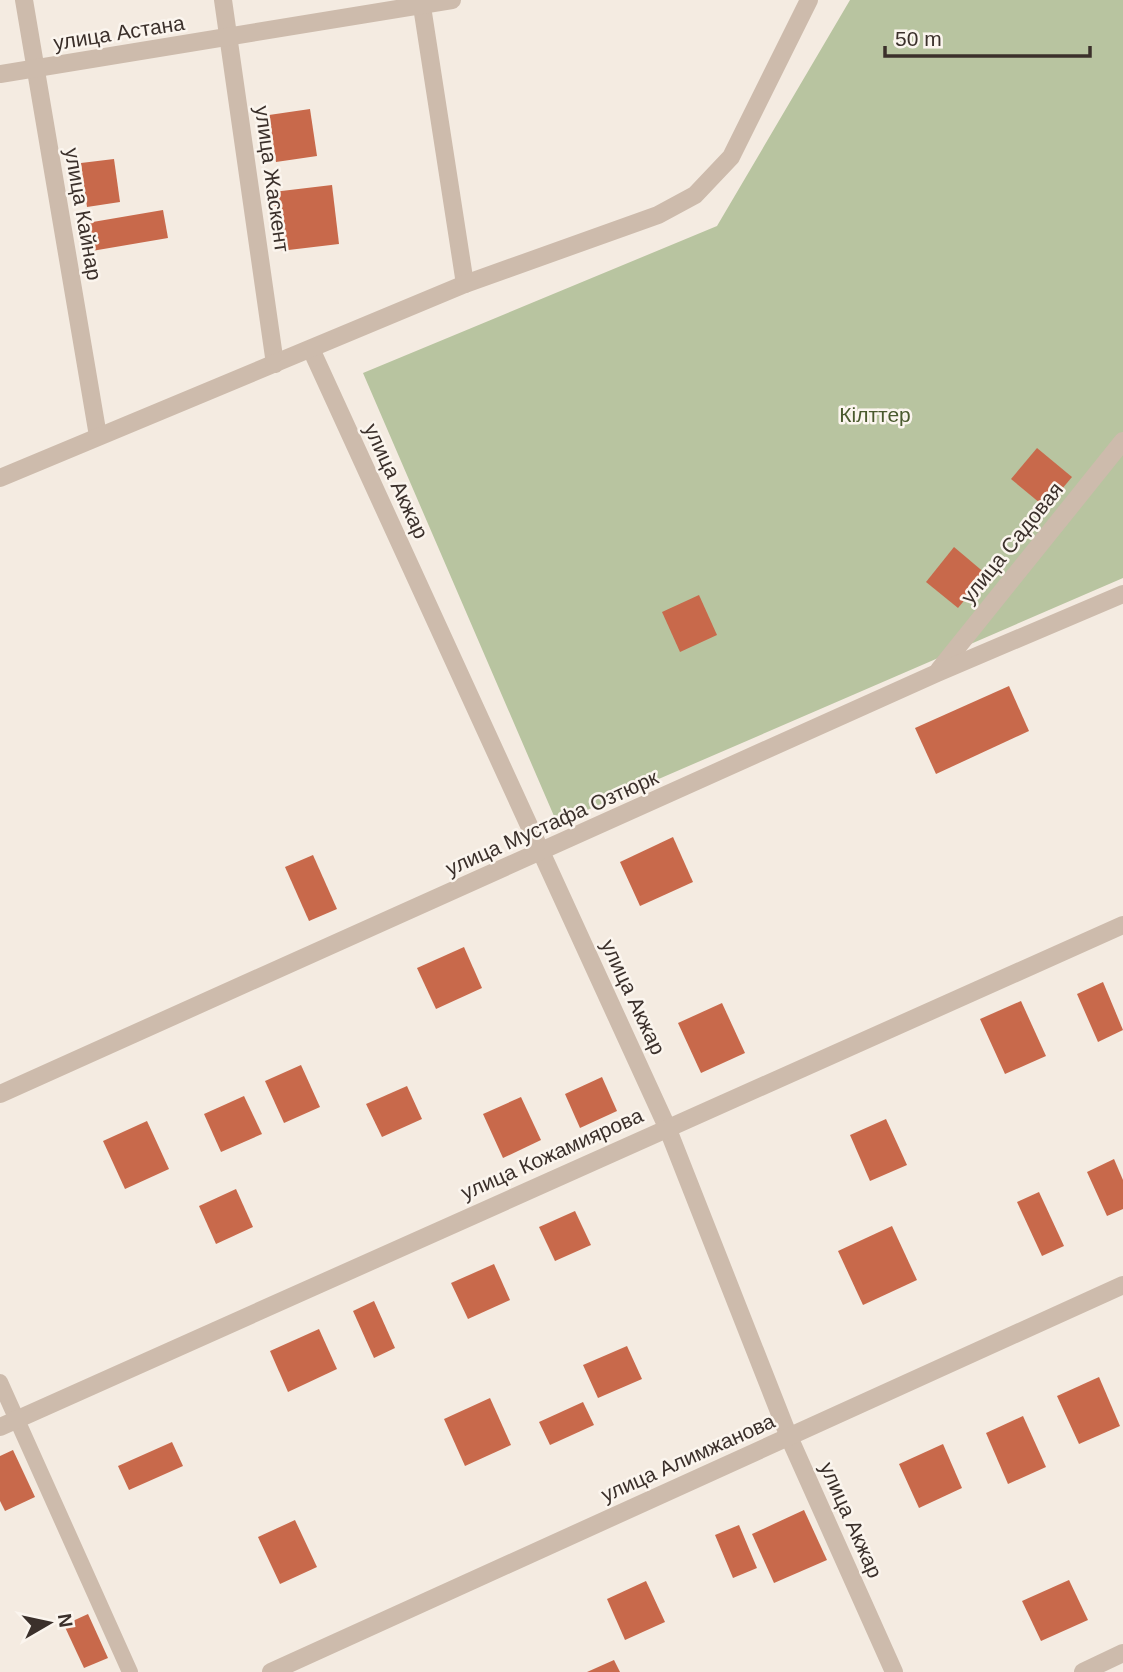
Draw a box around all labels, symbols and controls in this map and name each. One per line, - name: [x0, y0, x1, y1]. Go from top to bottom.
- street label: улица Астана: [52, 11, 186, 54]
- scale bar: [885, 14, 1090, 58]
- text: 50 m: [895, 27, 942, 50]
- street label: улица Жаскент: [251, 104, 294, 254]
- street label: улица Кайнар: [61, 146, 106, 282]
- park label: Кілттер: [839, 403, 911, 426]
- street label: улица Акжар: [360, 420, 433, 542]
- street label: улица Садовая: [956, 478, 1067, 608]
- street label: улица Мустафа Озтюрк: [442, 765, 662, 880]
- street label: улица Акжар: [597, 936, 670, 1058]
- street label: улица Кожамиярова: [457, 1103, 647, 1204]
- street label: улица Алимжанова: [597, 1409, 778, 1506]
- street label: улица Акжар: [816, 1458, 887, 1581]
- north arrow: [14, 1588, 84, 1658]
- text: N: [54, 1612, 77, 1629]

